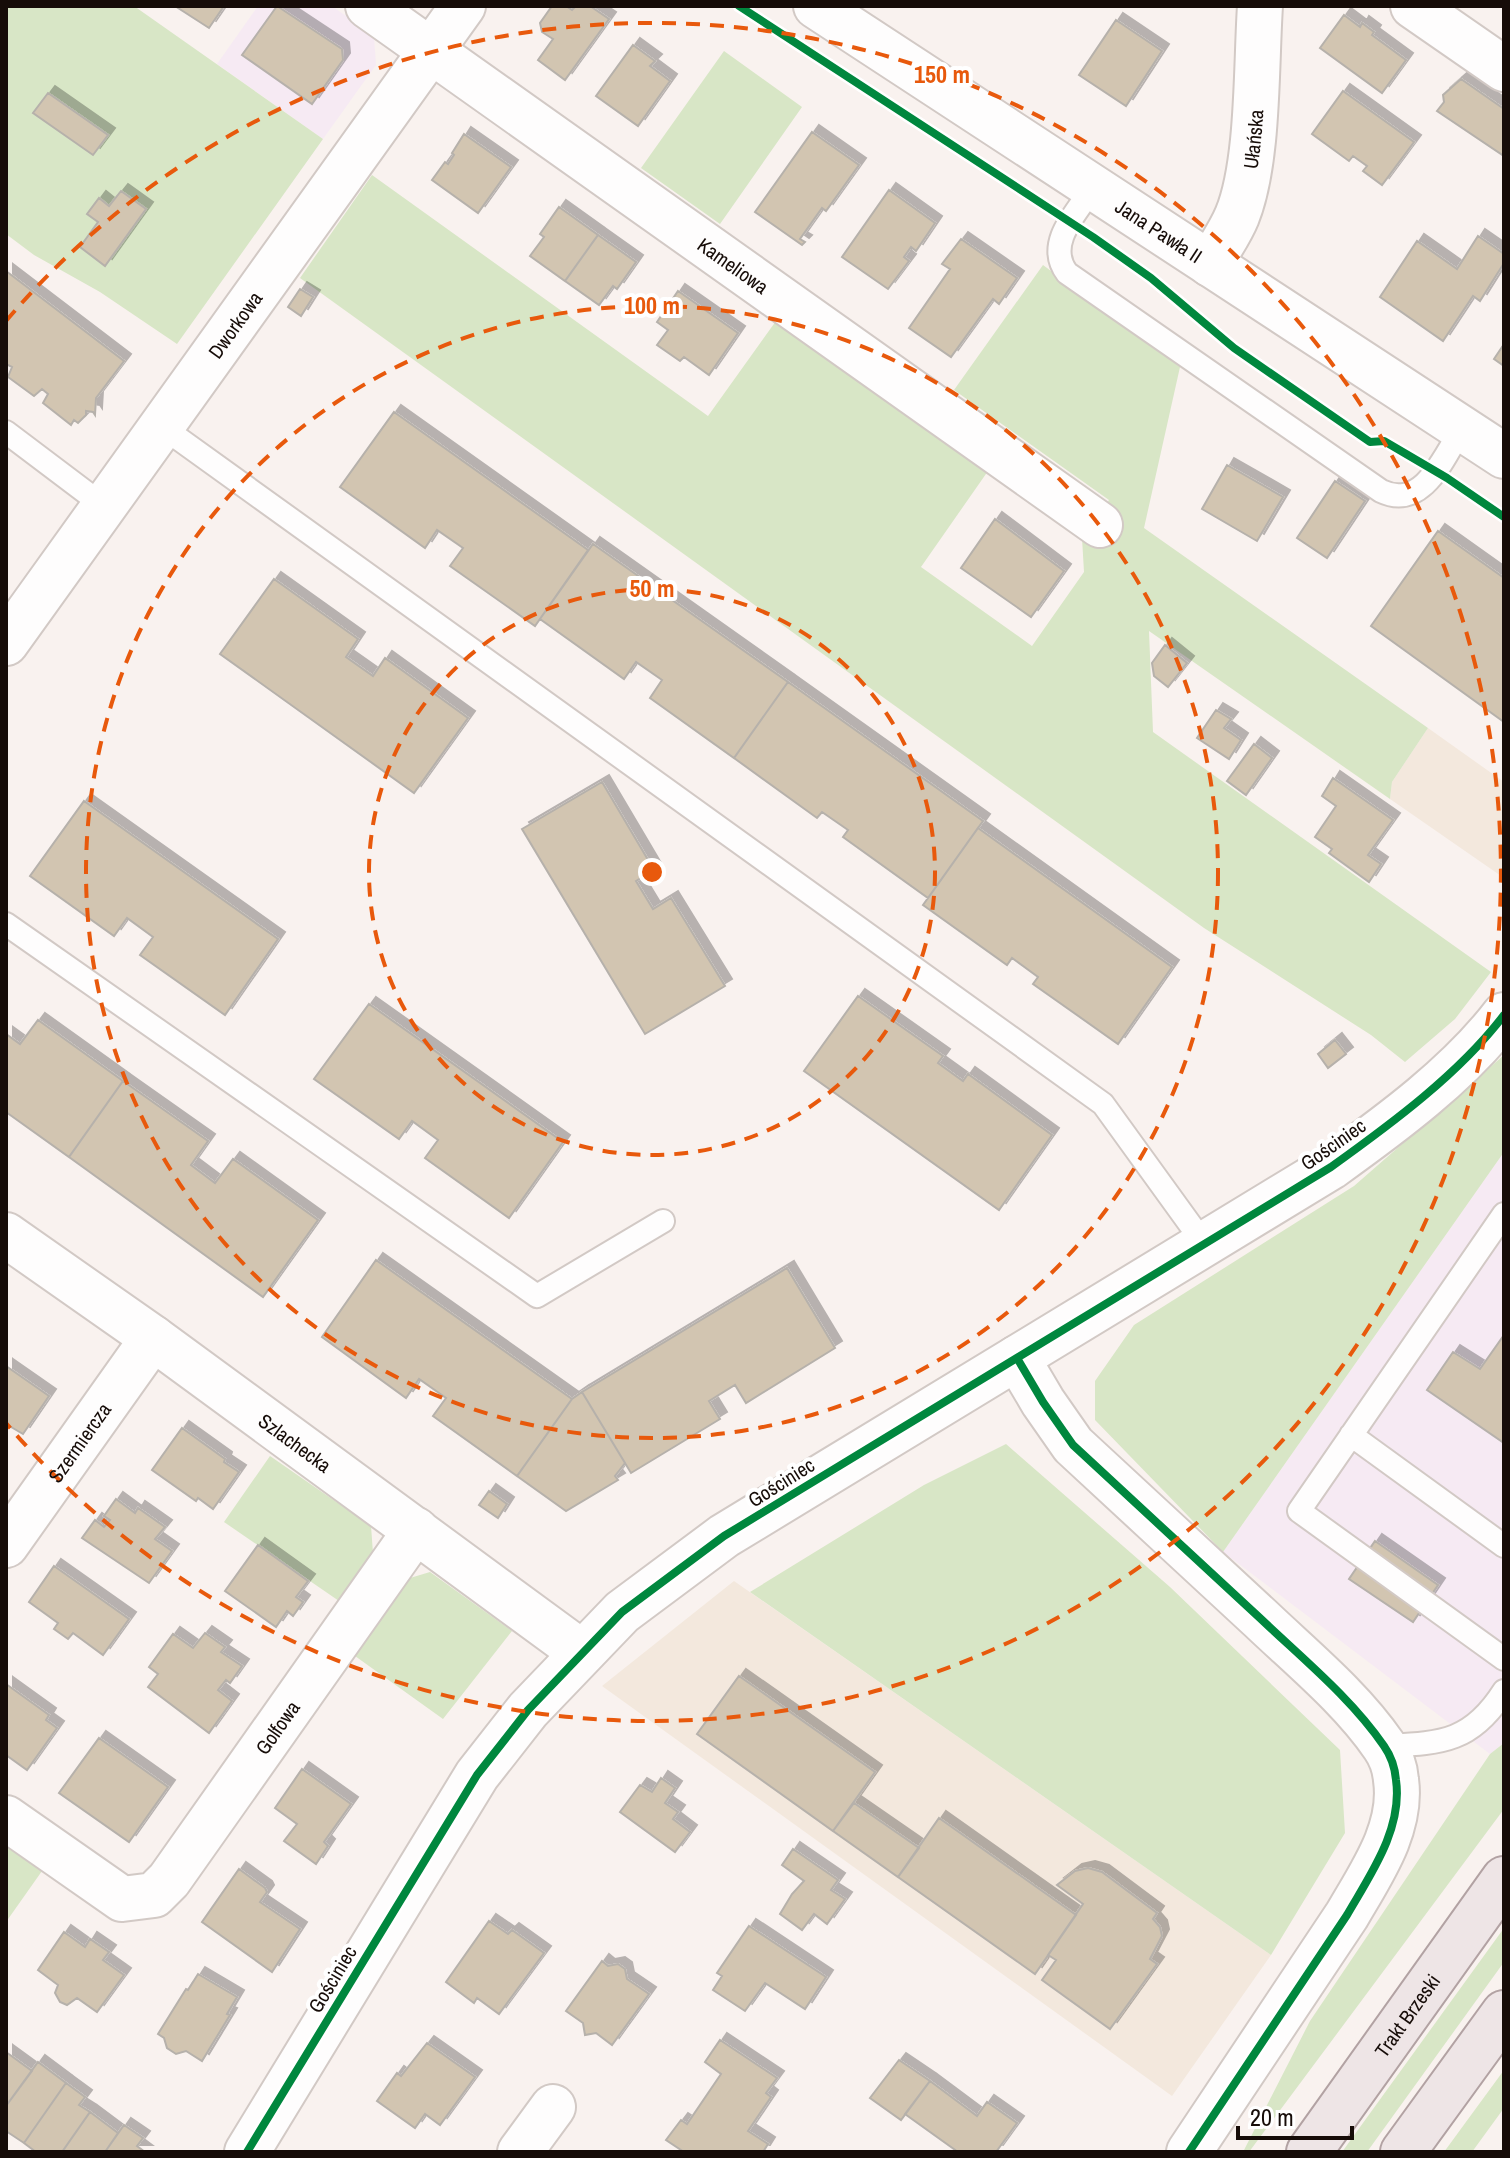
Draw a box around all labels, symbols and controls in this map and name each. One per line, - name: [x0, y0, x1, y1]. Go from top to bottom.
- text: 150 m: [914, 58, 970, 90]
- street label: Ułańska: [1236, 109, 1269, 171]
- street label: Jana Pawła II: [1111, 192, 1208, 269]
- street label: Kameliowa: [693, 231, 774, 300]
- street label: Dworkowa: [201, 286, 268, 363]
- text: 100 m: [624, 289, 680, 321]
- text: 50 m: [630, 572, 674, 604]
- centre of rings: [638, 858, 666, 886]
- street label: Gościniec: [1295, 1112, 1371, 1176]
- street label: Szermiercza: [41, 1397, 117, 1488]
- street label: Szlachecka: [254, 1407, 337, 1478]
- street label: Gościniec: [743, 1451, 819, 1513]
- street label: Golfowa: [248, 1695, 305, 1760]
- street label: Gościniec: [301, 1940, 363, 2018]
- street label: Trakt Brzeski: [1368, 1968, 1446, 2062]
- scale bar: [1238, 2090, 1352, 2140]
- text: 20 m: [1250, 2101, 1294, 2133]

